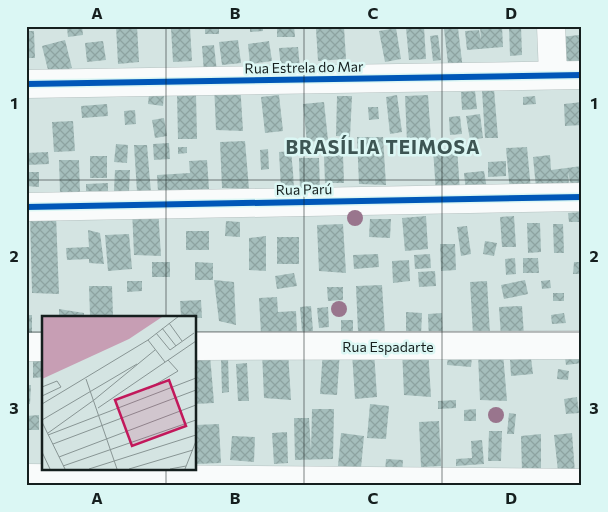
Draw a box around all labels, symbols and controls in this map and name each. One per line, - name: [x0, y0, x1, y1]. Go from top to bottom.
- text: A: [91, 3, 103, 22]
- text: B: [230, 3, 241, 22]
- text: C: [368, 3, 379, 22]
- text: D: [505, 3, 517, 22]
- street label: Rua Estrela do Mar: [244, 57, 364, 77]
- text: 1: [10, 93, 18, 112]
- text: 1: [590, 93, 598, 112]
- district label: BRASÍLIA TEIMOSA: [285, 135, 481, 158]
- street label: Rua Parú: [276, 180, 332, 198]
- text: 2: [9, 246, 19, 265]
- text: 2: [589, 246, 599, 265]
- inset map: [42, 316, 196, 470]
- street label: Rua Espadarte: [342, 338, 434, 355]
- text: 3: [9, 398, 19, 417]
- text: 3: [589, 398, 599, 417]
- text: A: [91, 488, 103, 507]
- text: B: [230, 488, 241, 507]
- text: C: [368, 488, 379, 507]
- text: D: [505, 488, 517, 507]

